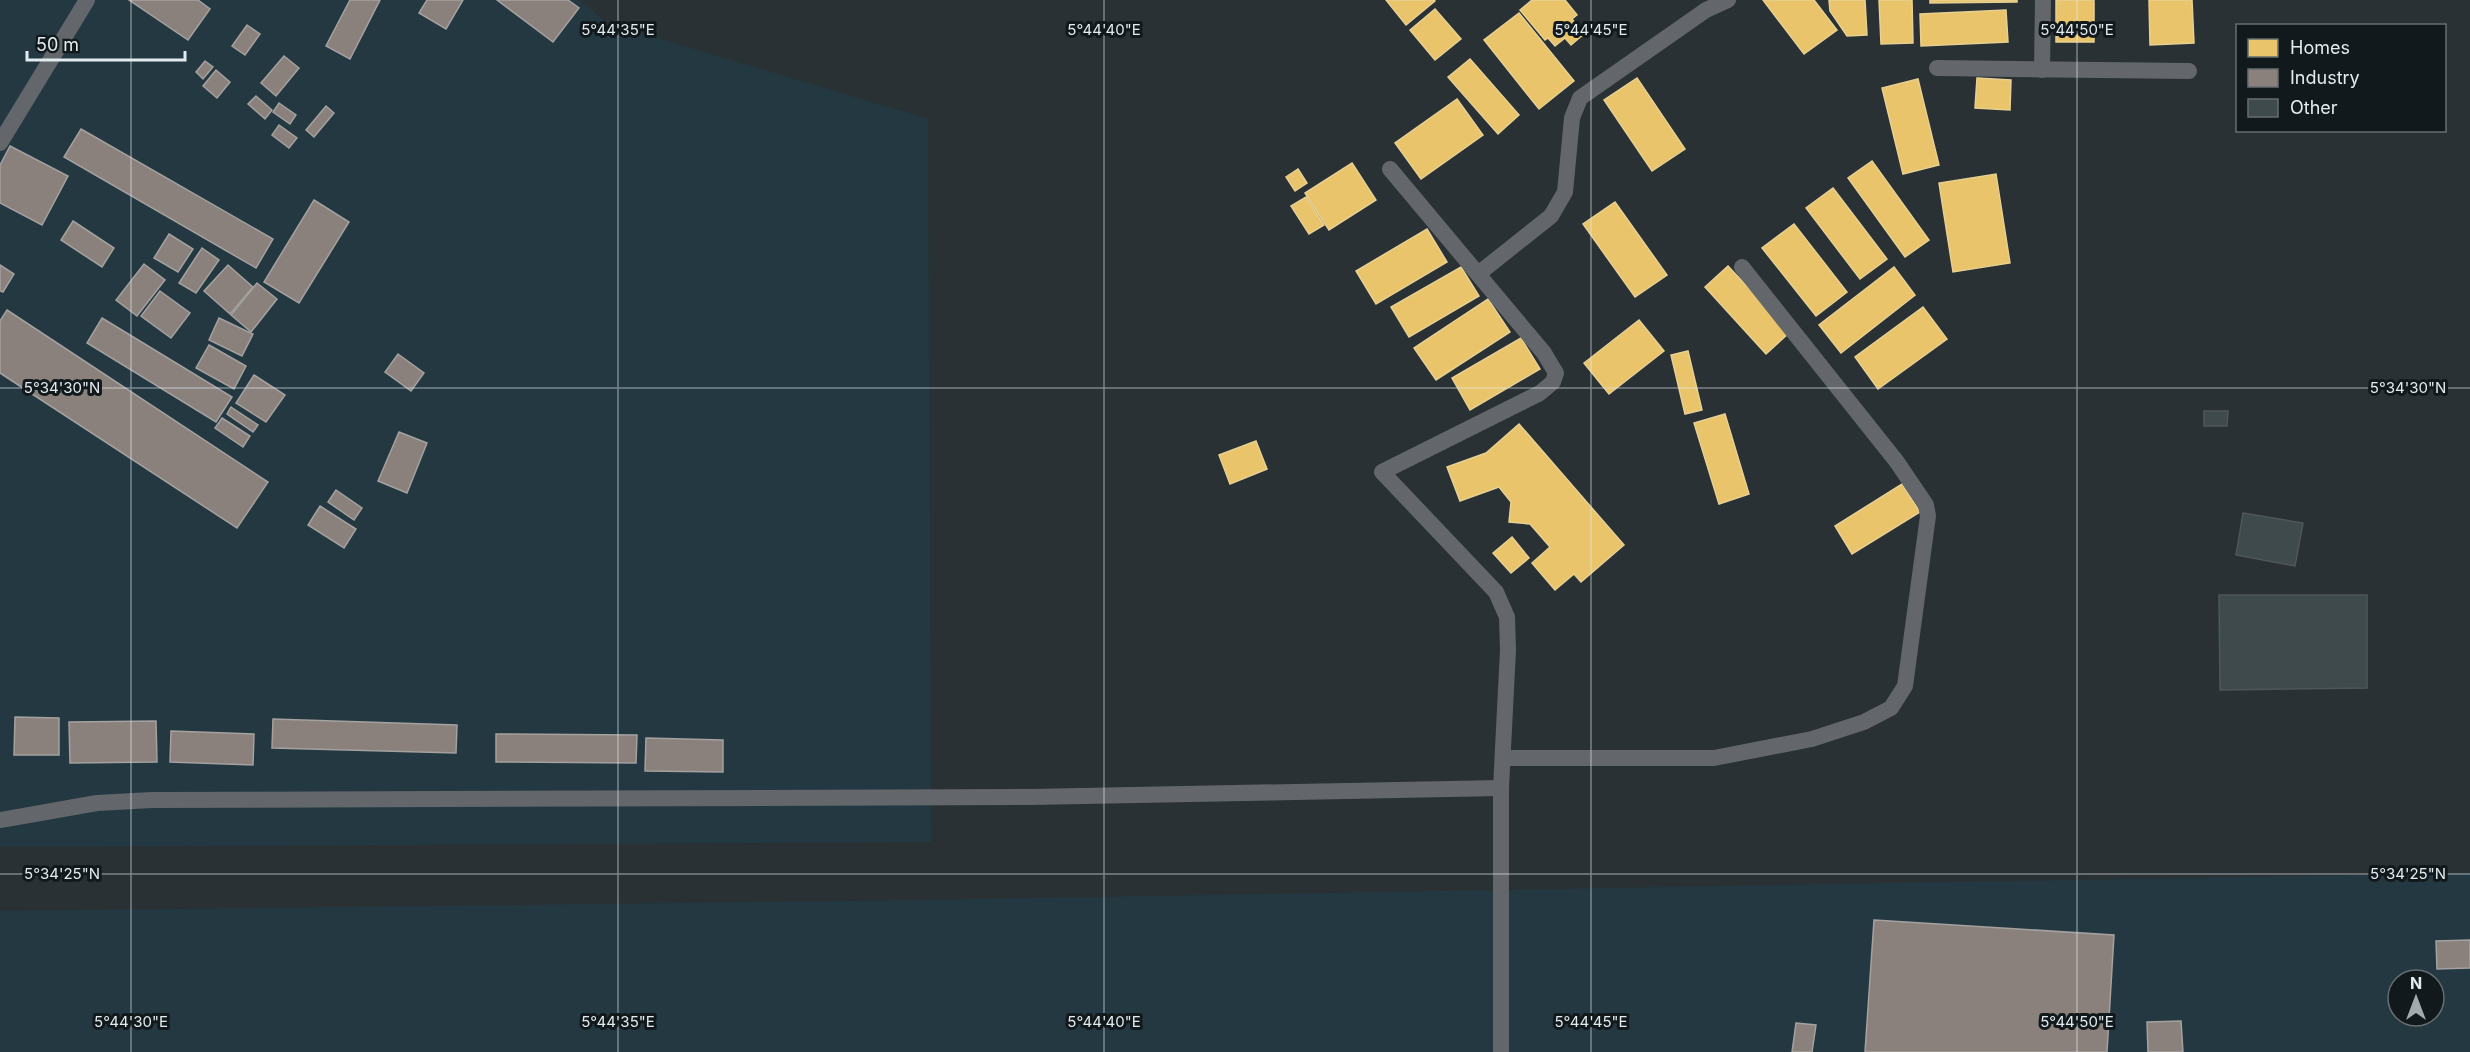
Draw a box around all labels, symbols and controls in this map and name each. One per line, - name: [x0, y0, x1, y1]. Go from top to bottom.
- text: 5°44'35"E: [581, 20, 655, 39]
- text: 5°44'40"E: [1067, 20, 1141, 39]
- text: 5°44'45"E: [1554, 20, 1628, 39]
- text: 5°44'50"E: [2040, 20, 2114, 39]
- scale bar: [27, 24, 184, 62]
- legend: [2236, 24, 2446, 132]
- text: 50 m: [36, 34, 79, 55]
- text: Homes: [2290, 37, 2350, 58]
- text: Industry: [2290, 67, 2360, 88]
- text: Other: [2290, 97, 2338, 118]
- text: 5°34'30"N: [24, 378, 100, 397]
- text: 5°34'30"N: [2370, 378, 2446, 397]
- text: 5°34'25"N: [24, 864, 100, 883]
- text: 5°34'25"N: [2370, 864, 2446, 883]
- north arrow: [2386, 968, 2446, 1028]
- text: N: [2410, 973, 2422, 993]
- text: 5°44'30"E: [94, 1012, 168, 1031]
- text: 5°44'35"E: [581, 1012, 655, 1031]
- text: 5°44'40"E: [1067, 1012, 1141, 1031]
- text: 5°44'45"E: [1554, 1012, 1628, 1031]
- text: 5°44'50"E: [2040, 1012, 2114, 1031]

